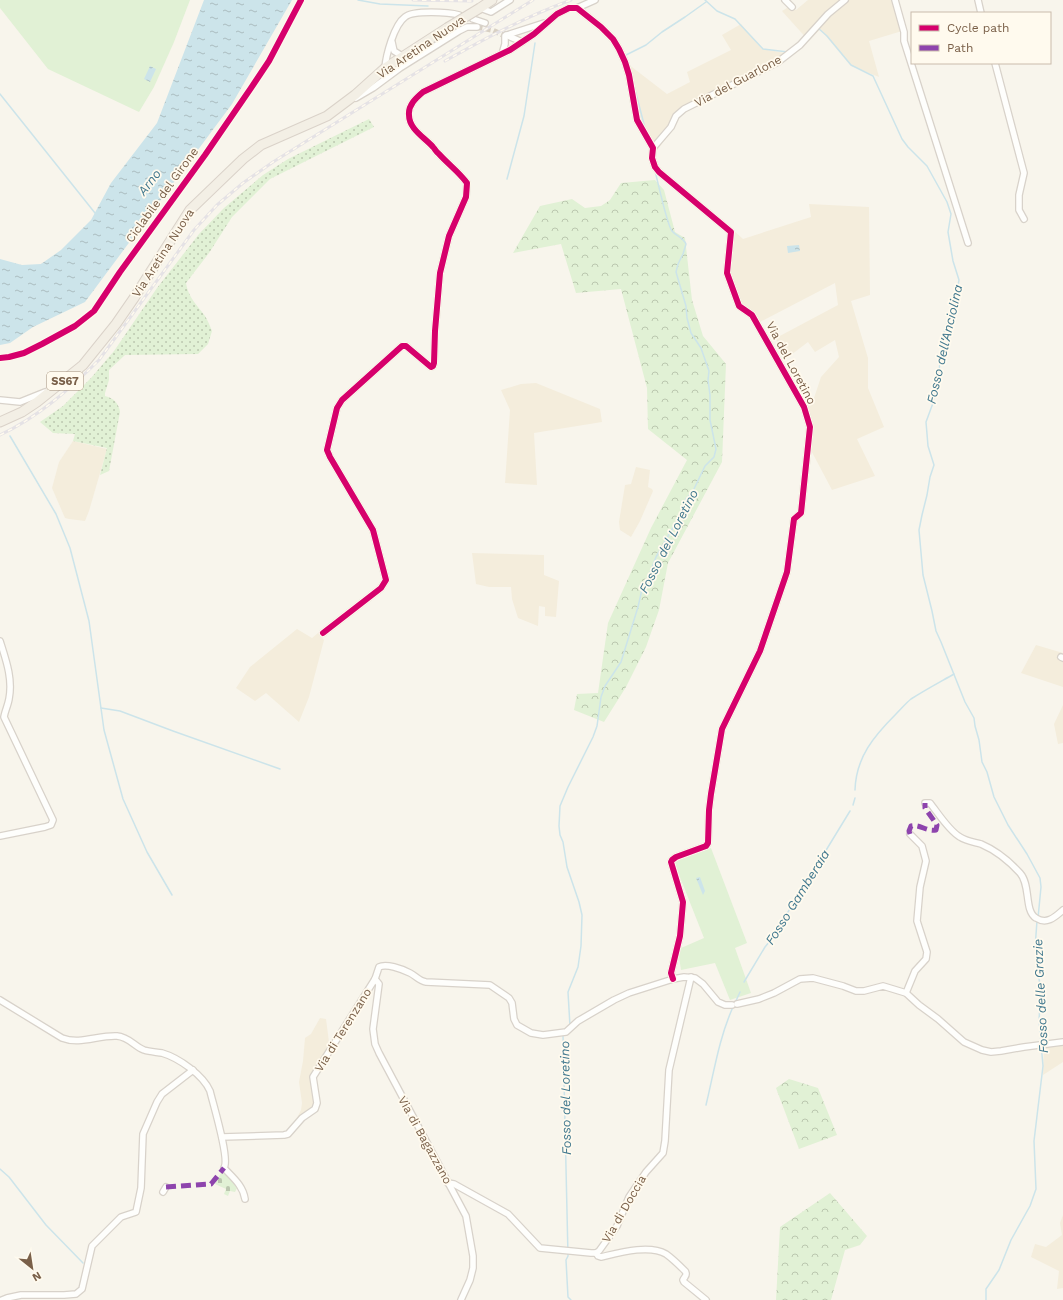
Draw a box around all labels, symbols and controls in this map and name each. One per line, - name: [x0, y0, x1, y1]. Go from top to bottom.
- street label: Via Aretina Nuova: [374, 12, 468, 82]
- legend: [911, 12, 1051, 64]
- text: Cycle path: [947, 21, 1009, 35]
- text: Path: [947, 41, 973, 55]
- street label: Via del Guarlone: [692, 52, 784, 110]
- street label: Ciclabile del Girone: [123, 145, 201, 245]
- water label: Arno: [134, 166, 164, 199]
- street label: Via Aretina Nuova: [129, 206, 197, 300]
- water label: Fosso dell'Anciolina: [923, 283, 966, 405]
- street label: Via del Loretino: [763, 319, 819, 407]
- road number: SS67: [47, 372, 83, 390]
- water label: Fosso del Loretino: [636, 487, 701, 596]
- water label: Fosso Gamberaia: [762, 847, 833, 947]
- water label: Fosso delle Grazie: [1030, 938, 1051, 1054]
- street label: Via di Terenzano: [312, 986, 374, 1074]
- water label: Fosso del Loretino: [557, 1041, 574, 1155]
- street label: Via di Bagazzano: [395, 1094, 455, 1186]
- street label: Via di Doccia: [599, 1173, 649, 1245]
- north arrow: [12, 1248, 52, 1288]
- text: N: [30, 1269, 44, 1284]

